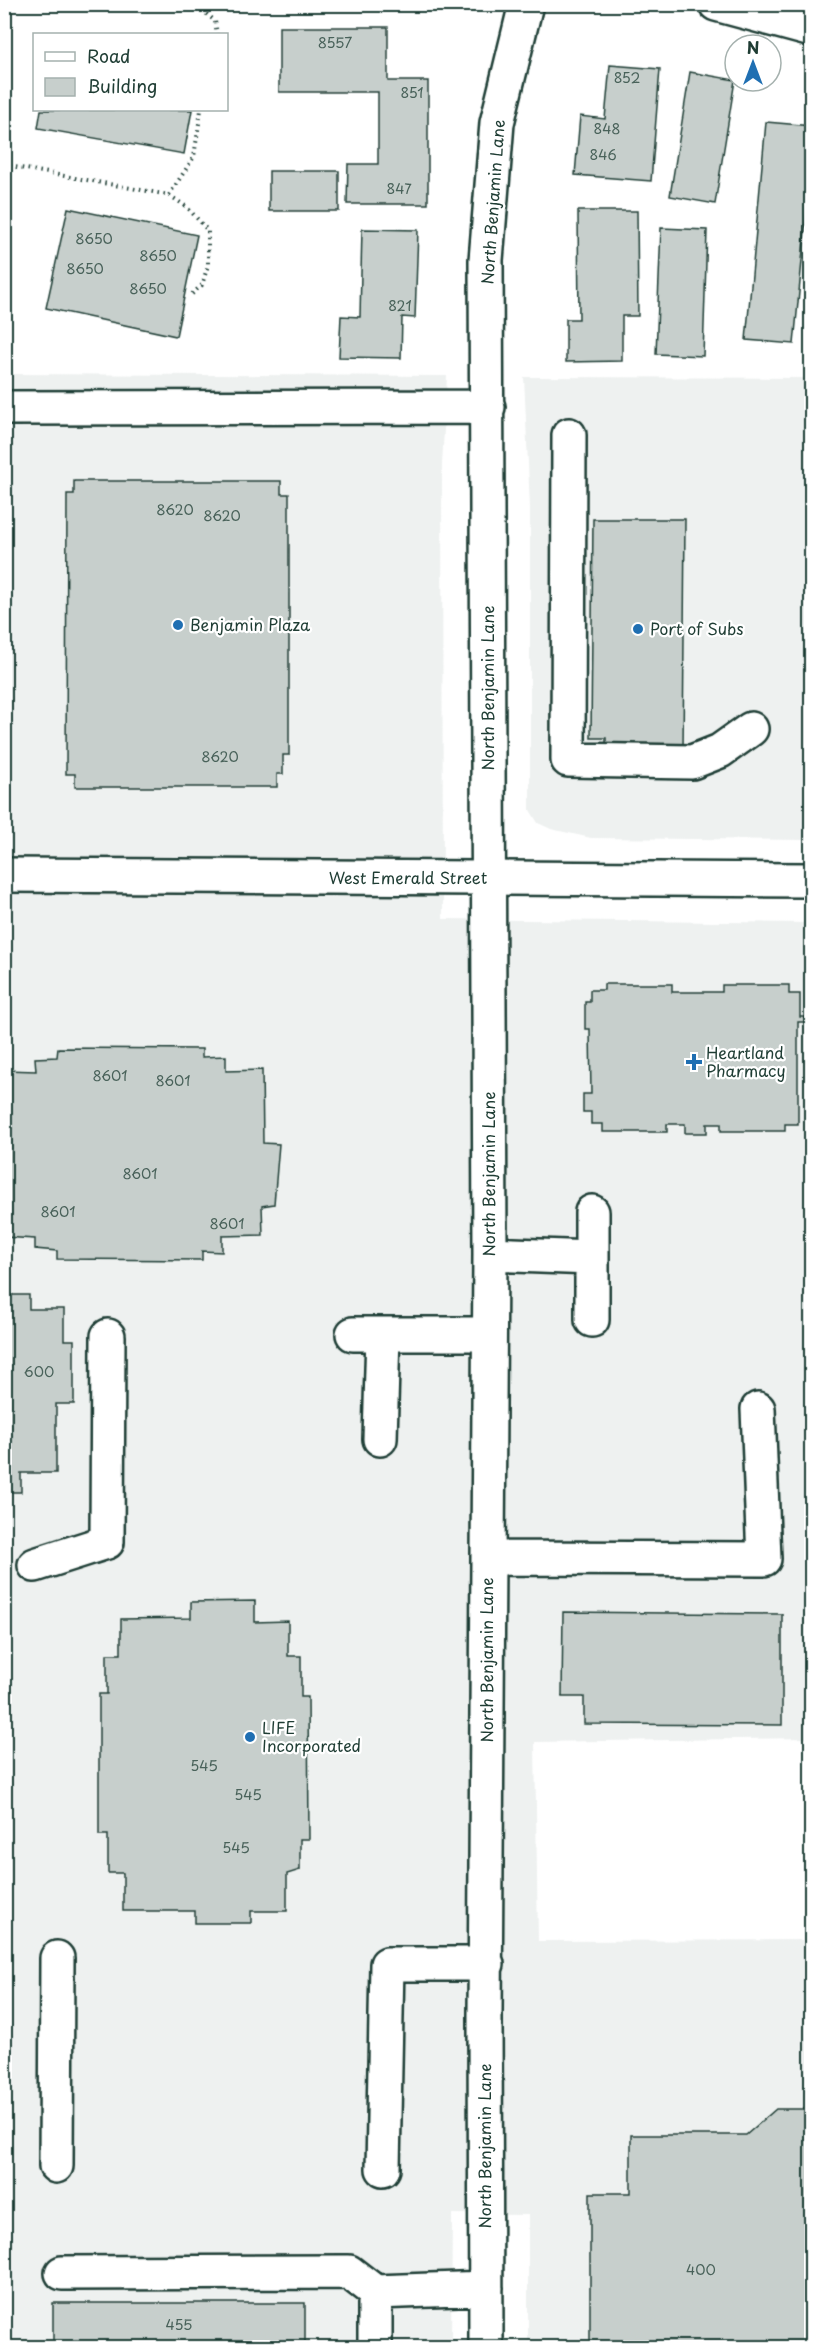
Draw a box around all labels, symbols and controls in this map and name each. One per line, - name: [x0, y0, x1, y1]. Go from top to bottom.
- house number: 8557: [318, 32, 352, 53]
- legend: [33, 33, 228, 111]
- north arrow: [723, 33, 783, 93]
- text: N: [747, 35, 759, 59]
- text: Road: [87, 42, 131, 69]
- house number: 852: [614, 67, 640, 88]
- text: Building: [87, 72, 157, 99]
- house number: 851: [400, 82, 424, 103]
- house number: 848: [593, 118, 621, 139]
- street label: North Benjamin Lane: [474, 119, 510, 285]
- house number: 846: [589, 144, 617, 165]
- house number: 847: [386, 178, 412, 199]
- house number: 8650: [75, 228, 113, 249]
- house number: 8650: [139, 245, 177, 266]
- house number: 8650: [66, 258, 104, 279]
- house number: 8650: [129, 278, 167, 299]
- house number: 821: [388, 295, 412, 316]
- house number: 8620: [156, 499, 194, 520]
- house number: 8620: [203, 505, 241, 526]
- street label: North Benjamin Lane: [475, 606, 499, 770]
- place label: Benjamin Plaza: [190, 612, 310, 636]
- place label: Port of Subs: [650, 616, 744, 640]
- marker: Benjamin Plaza: [171, 618, 185, 632]
- marker: Port of Subs: [631, 622, 645, 636]
- house number: 8620: [201, 746, 239, 767]
- street label: West Emerald Street: [329, 865, 488, 889]
- place label: Heartland Pharmacy: [706, 1040, 786, 1082]
- marker: Heartland Pharmacy: [687, 1055, 701, 1069]
- house number: 8601: [92, 1065, 128, 1086]
- house number: 8601: [155, 1070, 191, 1091]
- street label: North Benjamin Lane: [476, 1092, 500, 1256]
- house number: 8601: [122, 1163, 158, 1184]
- house number: 8601: [40, 1201, 76, 1222]
- house number: 8601: [209, 1213, 245, 1234]
- house number: 600: [24, 1361, 54, 1382]
- street label: North Benjamin Lane: [474, 1578, 498, 1742]
- place label: LIFE Incorporated: [262, 1715, 361, 1757]
- marker: LIFE Incorporated: [243, 1730, 257, 1744]
- house number: 545: [190, 1755, 218, 1776]
- house number: 545: [234, 1784, 262, 1805]
- house number: 545: [222, 1837, 250, 1858]
- street label: North Benjamin Lane: [472, 2064, 496, 2228]
- house number: 400: [686, 2259, 716, 2280]
- house number: 455: [166, 2314, 192, 2335]

